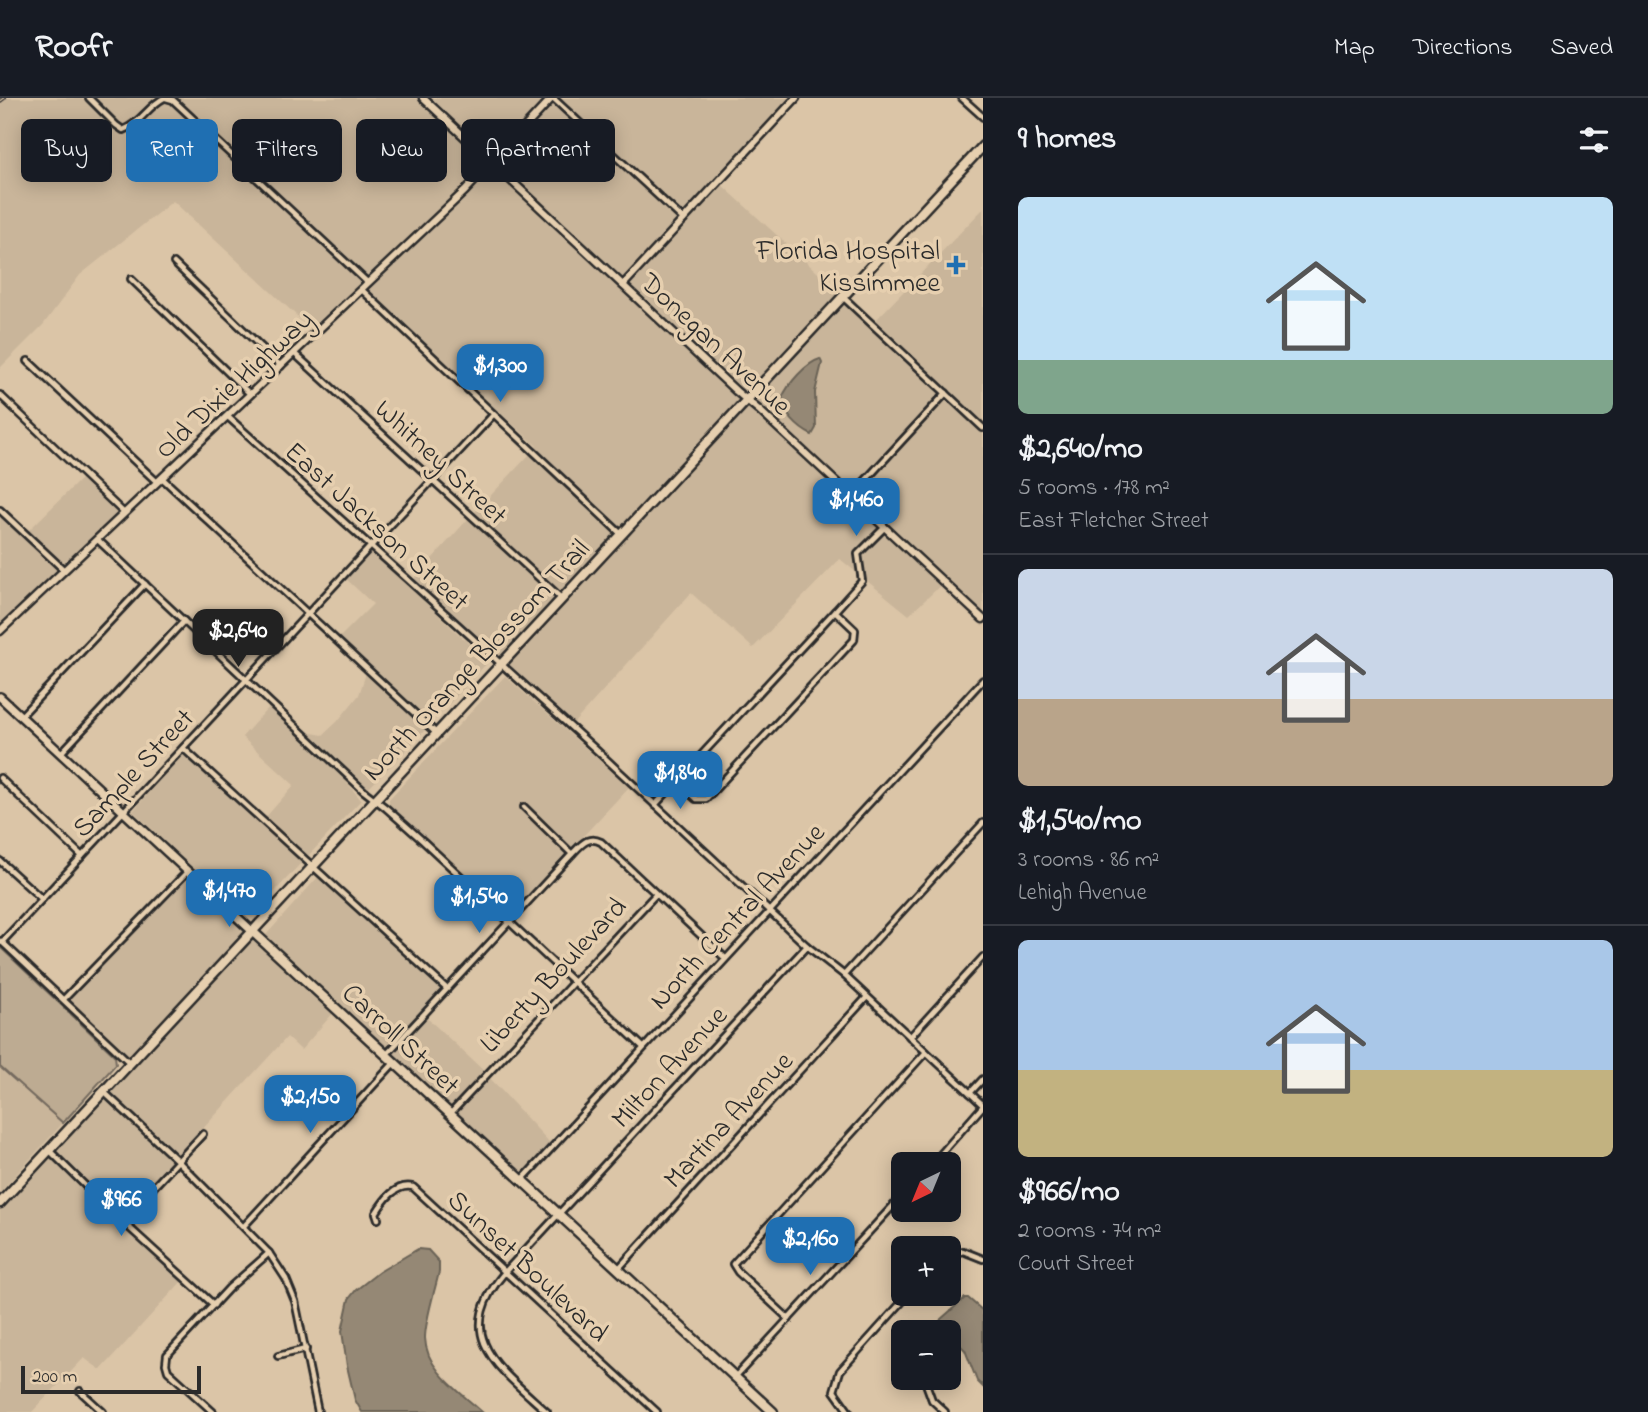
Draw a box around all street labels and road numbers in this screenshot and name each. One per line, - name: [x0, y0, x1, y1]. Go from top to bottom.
- street label: Donegan Avenue: [629, 264, 800, 427]
- street label: Old Dixie Highway: [147, 301, 324, 470]
- street label: Whitney Street: [364, 391, 515, 536]
- street label: East Jackson Street: [274, 433, 477, 622]
- street label: North Orange Blossom Trail: [354, 531, 601, 792]
- street label: Sample Street: [64, 700, 205, 848]
- street label: North Central Avenue: [641, 815, 836, 1020]
- street label: Liberty Boulevard: [471, 889, 638, 1064]
- street label: Carroll Street: [331, 975, 468, 1106]
- street label: Milton Avenue: [603, 997, 739, 1139]
- street label: Martina Avenue: [655, 1043, 804, 1199]
- street label: Sunset Boulevard: [437, 1182, 617, 1354]

